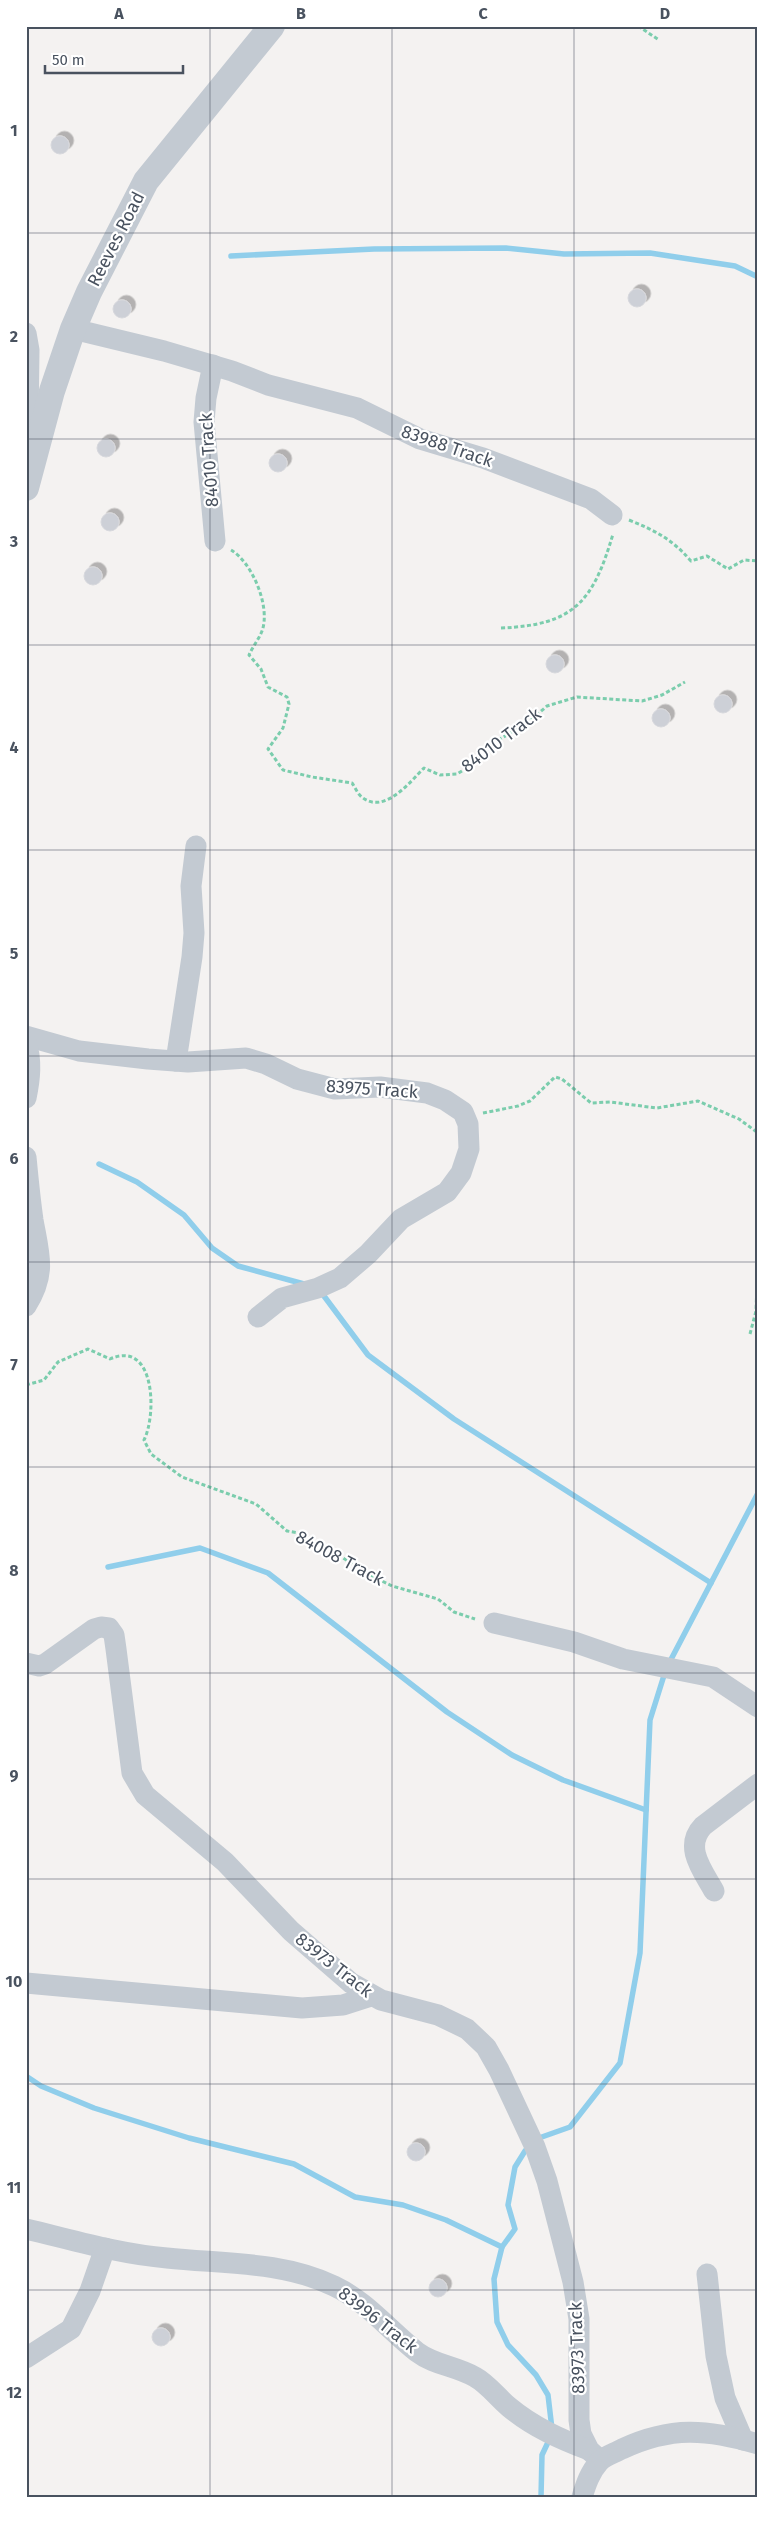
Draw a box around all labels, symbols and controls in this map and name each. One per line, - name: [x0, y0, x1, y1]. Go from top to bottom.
- text: A: [113, 4, 124, 23]
- text: B: [296, 4, 306, 23]
- text: C: [478, 4, 488, 23]
- text: D: [660, 4, 670, 23]
- scale bar: [45, 42, 182, 74]
- text: 50 m: [52, 51, 85, 69]
- text: 1: [10, 121, 18, 140]
- street label: Reeves Road: [83, 188, 149, 290]
- text: 2: [10, 327, 18, 346]
- street label: 84010 Track: [195, 411, 223, 508]
- street label: 83988 Track: [398, 420, 496, 472]
- text: 3: [9, 532, 18, 551]
- street label: 84010 Track: [457, 702, 546, 777]
- text: 4: [9, 738, 19, 757]
- text: 5: [10, 944, 19, 963]
- street label: 83975 Track: [325, 1075, 419, 1103]
- text: 6: [9, 1149, 19, 1168]
- text: 7: [10, 1355, 18, 1374]
- street label: 84008 Track: [292, 1526, 389, 1591]
- text: 8: [9, 1561, 19, 1580]
- text: 9: [10, 1766, 19, 1785]
- street label: 83973 Track: [291, 1928, 378, 2003]
- text: 10: [6, 1972, 22, 1991]
- text: 11: [7, 2178, 21, 2197]
- street label: 83996 Track: [334, 2282, 423, 2358]
- street label: 83973 Track: [564, 2301, 590, 2394]
- text: 12: [6, 2383, 22, 2402]

